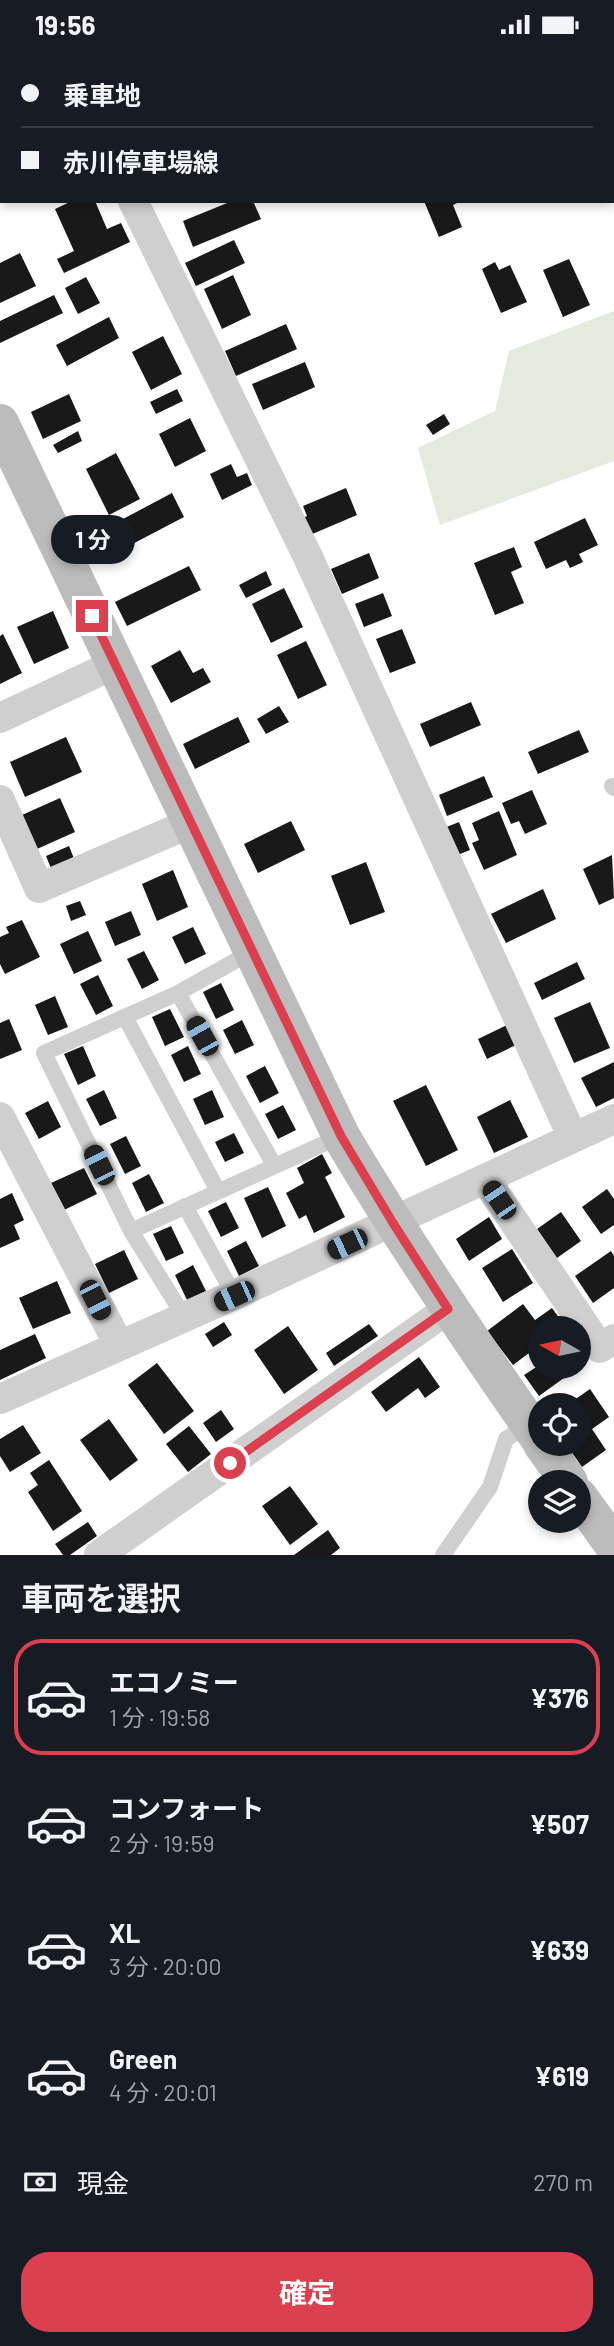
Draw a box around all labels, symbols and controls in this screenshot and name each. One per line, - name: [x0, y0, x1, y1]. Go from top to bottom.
- text: 19:56: [35, 9, 95, 40]
- text: 乗車地: [63, 79, 141, 110]
- text: 赤川停車場線: [63, 146, 219, 177]
- callout: 1 分: [50, 515, 134, 563]
- text: 1 分: [75, 525, 111, 553]
- route end: [76, 600, 108, 632]
- car: [183, 1013, 222, 1059]
- car: [81, 1142, 118, 1188]
- car: [479, 1177, 520, 1223]
- car: [324, 1226, 371, 1262]
- car: [77, 1277, 114, 1323]
- car: [211, 1278, 258, 1314]
- north arrow: [528, 1316, 592, 1379]
- map controls: [528, 1316, 591, 1533]
- button: locate: [528, 1393, 591, 1456]
- route start: [214, 1447, 246, 1479]
- button: layers: [528, 1470, 591, 1533]
- text: 車両を選択: [21, 1578, 181, 1616]
- icon: car: [25, 1666, 88, 1729]
- text: エコノミー: [109, 1666, 239, 1697]
- text: ¥376: [530, 1682, 589, 1713]
- text: 1 分 · 19:58: [109, 1703, 210, 1731]
- icon: car: [25, 1792, 88, 1855]
- text: コンフォート: [109, 1792, 264, 1823]
- text: ¥507: [529, 1808, 589, 1839]
- text: 2 分 · 19:59: [109, 1829, 215, 1857]
- text: XL: [109, 1917, 140, 1948]
- icon: car: [25, 1918, 88, 1981]
- text: ¥639: [529, 1934, 589, 1965]
- text: 3 分 · 20:00: [109, 1952, 222, 1980]
- text: Green: [109, 2043, 177, 2074]
- icon: car: [25, 2044, 88, 2107]
- text: ¥619: [534, 2060, 589, 2091]
- text: 4 分 · 20:01: [109, 2078, 217, 2106]
- icon: cash: [21, 2163, 59, 2201]
- text: 現金: [77, 2167, 129, 2198]
- text: 270 m: [533, 2168, 593, 2196]
- button: 確定: [21, 2252, 593, 2332]

